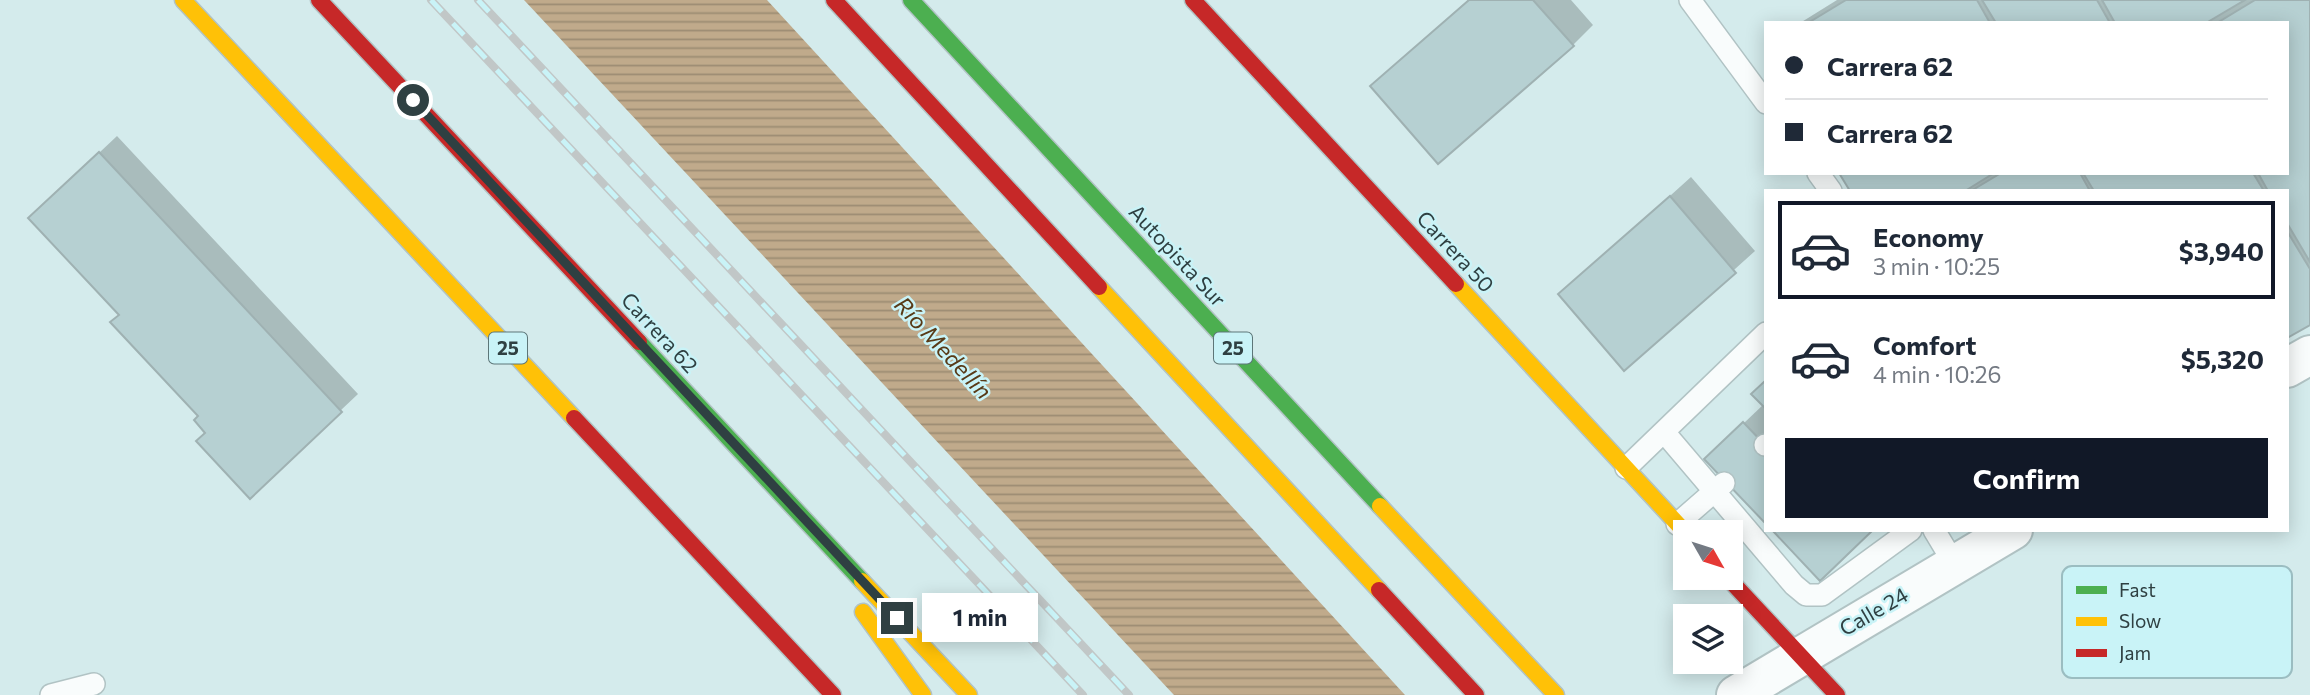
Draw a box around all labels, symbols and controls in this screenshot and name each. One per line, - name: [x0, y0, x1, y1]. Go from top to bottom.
- text: Carrera 62: [1827, 50, 1953, 81]
- route start: [397, 84, 429, 116]
- text: Carrera 62: [1827, 117, 1953, 148]
- street label: Autopista Sur: [1124, 199, 1232, 311]
- street label: Carrera 50: [1412, 205, 1500, 297]
- icon: car: [1789, 219, 1852, 282]
- text: Economy: [1873, 221, 1984, 252]
- text: $3,940: [2179, 235, 2264, 266]
- text: 3 min · 10:25: [1873, 252, 2000, 280]
- street label: Carrera 62: [617, 287, 703, 377]
- water label: Río Medellín: [889, 290, 998, 404]
- icon: car: [1789, 327, 1852, 390]
- text: Comfort: [1873, 329, 1976, 360]
- road number: 25: [489, 332, 527, 364]
- road number: 25: [1214, 332, 1252, 364]
- text: $5,320: [2181, 343, 2264, 374]
- text: 4 min · 10:26: [1873, 360, 2002, 388]
- button: Confirm: [1785, 438, 2268, 518]
- north arrow: [1673, 520, 1743, 590]
- map controls: [1673, 520, 1743, 674]
- legend: [2062, 566, 2292, 678]
- text: Fast: [2119, 578, 2156, 601]
- street label: Calle 24: [1835, 581, 1912, 640]
- callout: 1 min: [922, 594, 1037, 642]
- route end: [881, 602, 913, 634]
- text: 1 min: [953, 603, 1007, 631]
- button: layers: [1673, 604, 1743, 674]
- text: Slow: [2119, 609, 2161, 632]
- text: Jam: [2119, 641, 2151, 664]

